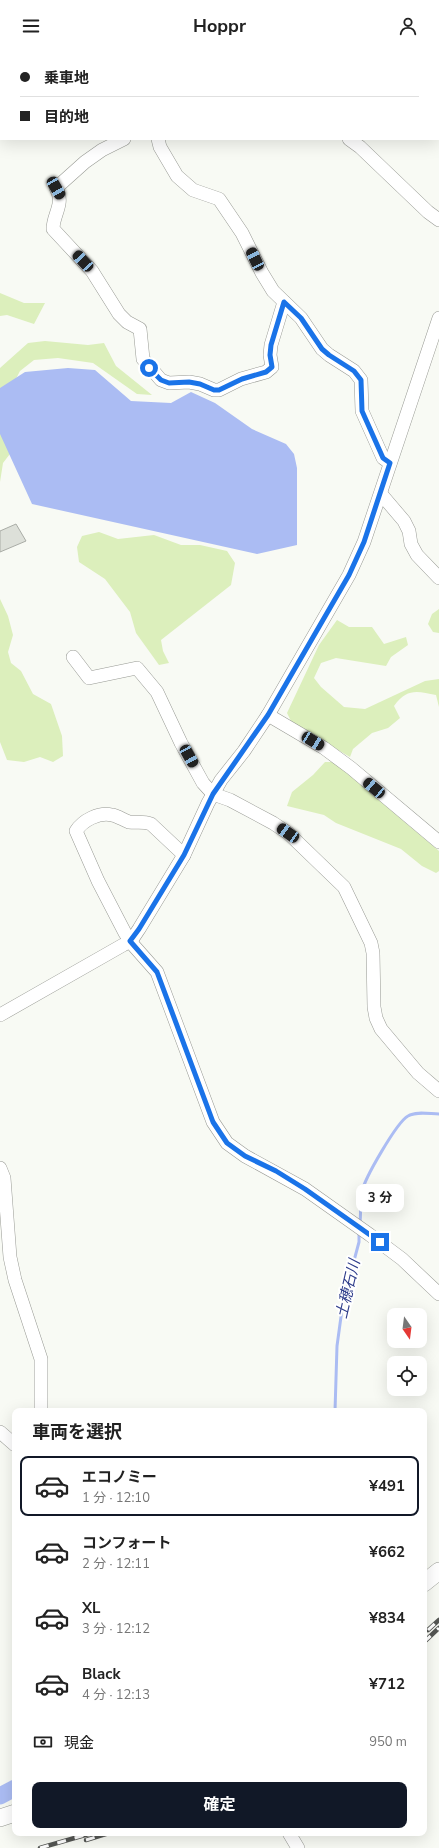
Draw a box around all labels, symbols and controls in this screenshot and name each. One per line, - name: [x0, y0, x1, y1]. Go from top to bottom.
- text: Hoppr: [193, 14, 246, 38]
- icon: menu: [20, 15, 42, 37]
- icon: person: [397, 15, 419, 37]
- text: 乗車地: [44, 68, 89, 88]
- text: 目的地: [44, 107, 89, 127]
- car: [45, 175, 67, 201]
- car: [244, 246, 266, 272]
- car: [70, 248, 96, 274]
- route start: [140, 359, 158, 377]
- car: [300, 730, 326, 752]
- car: [178, 743, 200, 769]
- car: [361, 776, 387, 800]
- car: [275, 821, 301, 845]
- callout: 3 分: [356, 1184, 404, 1212]
- text: 3 分: [368, 1189, 392, 1207]
- route end: [371, 1233, 389, 1251]
- water label: 土穂石川: [332, 1256, 365, 1320]
- north arrow: [387, 1308, 427, 1348]
- map controls: [387, 1308, 427, 1396]
- button: locate: [387, 1356, 427, 1396]
- text: 車両を選択: [32, 1420, 122, 1444]
- text: エコノミー: [82, 1467, 157, 1487]
- icon: car: [34, 1468, 70, 1504]
- text: ¥491: [369, 1476, 405, 1496]
- text: 1 分 · 12:10: [82, 1489, 150, 1507]
- text: コンフォート: [82, 1533, 172, 1553]
- icon: car: [34, 1534, 70, 1570]
- text: ¥662: [369, 1542, 405, 1562]
- text: 2 分 · 12:11: [82, 1555, 150, 1573]
- text: XL: [82, 1598, 101, 1618]
- icon: car: [34, 1600, 70, 1636]
- text: ¥834: [369, 1608, 405, 1628]
- text: 3 分 · 12:12: [82, 1620, 150, 1638]
- text: Black: [82, 1664, 120, 1684]
- icon: car: [34, 1666, 70, 1702]
- text: ¥712: [369, 1674, 405, 1694]
- text: 4 分 · 12:13: [82, 1686, 150, 1704]
- icon: cash: [32, 1731, 54, 1753]
- text: 現金: [64, 1733, 94, 1753]
- text: 950 m: [369, 1733, 407, 1751]
- button: 確定: [32, 1782, 407, 1828]

